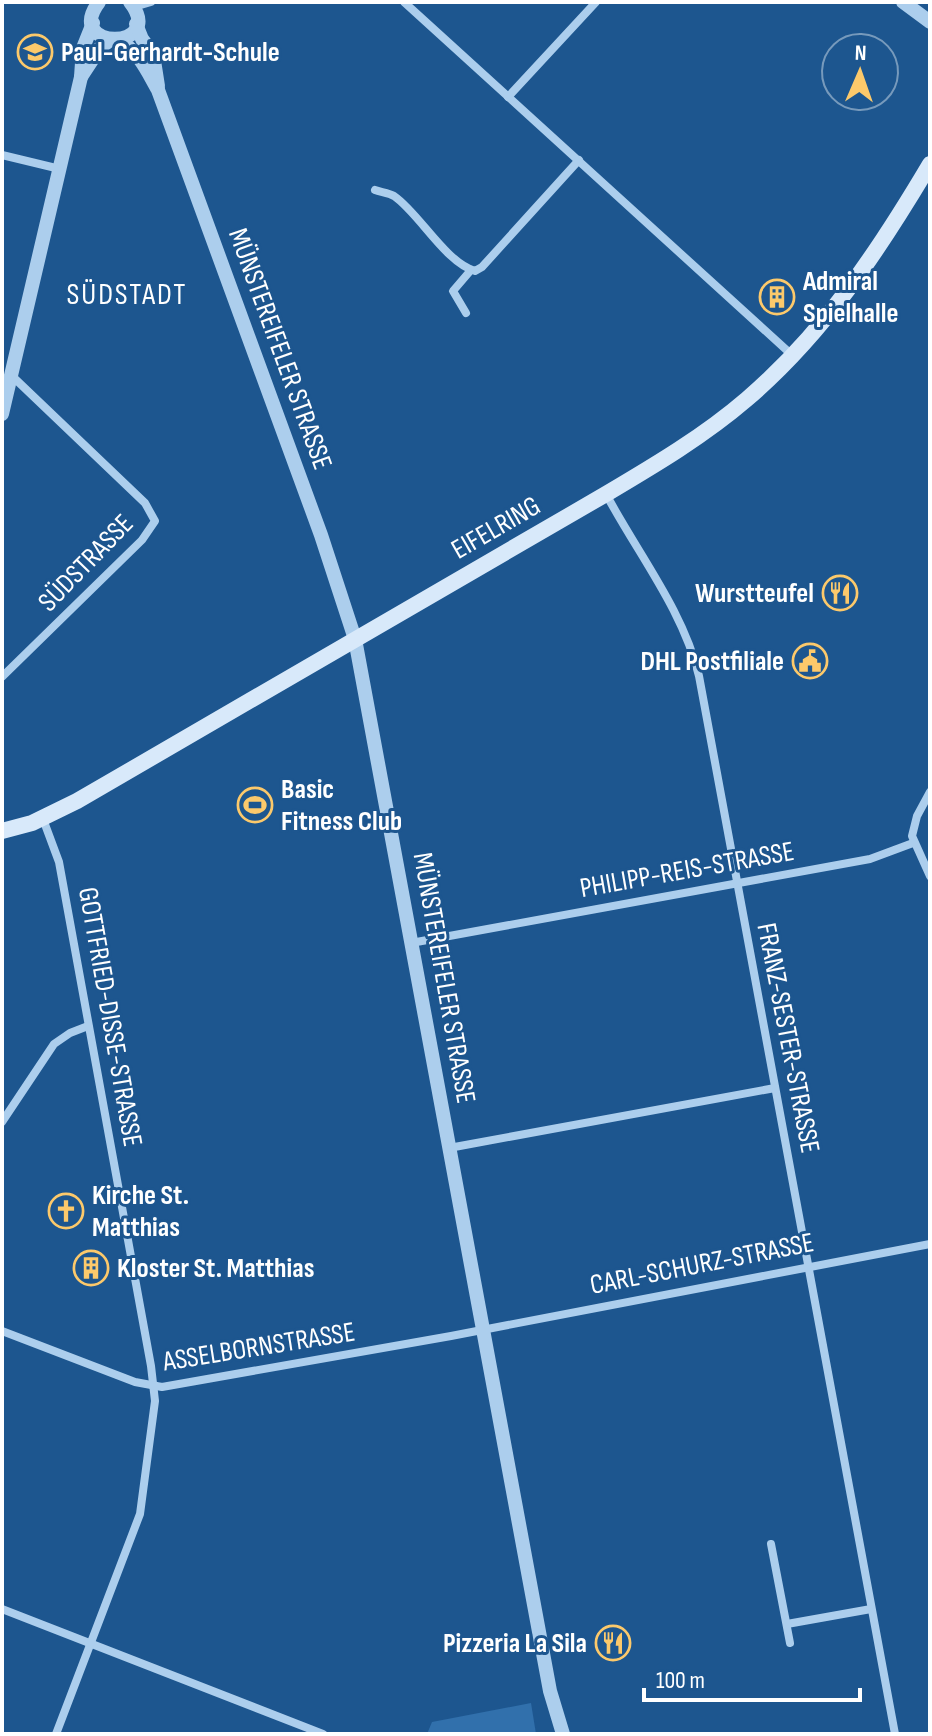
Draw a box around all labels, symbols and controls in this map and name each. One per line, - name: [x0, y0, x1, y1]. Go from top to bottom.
- north arrow: [820, 32, 900, 112]
- school or university icon: Paul-Gerhardt-Schule: [16, 33, 54, 71]
- place label: Paul-Gerhardt-Schule: [61, 36, 280, 69]
- text: N: [854, 40, 867, 67]
- street label: MÜNSTEREIFELER STRASSE: [221, 224, 339, 474]
- place label: Admiral Spielhalle: [802, 265, 898, 330]
- district label: SÜDSTADT: [66, 277, 188, 313]
- building icon: Admiral Spielhalle: [758, 278, 796, 316]
- street label: EIFELRING: [446, 489, 546, 567]
- street label: SÜDSTRASSE: [32, 508, 140, 618]
- restaurant icon: Wurstteufel: [821, 574, 859, 612]
- place label: Wurstteufel: [695, 577, 814, 610]
- public building icon: DHL Postfiliale: [791, 642, 829, 680]
- place label: DHL Postfiliale: [640, 645, 784, 678]
- place label: Basic Fitness Club: [281, 773, 402, 838]
- sports icon: Basic Fitness Club: [236, 786, 274, 824]
- street label: PHILIPP-REIS-STRASSE: [577, 835, 797, 905]
- street label: MÜNSTEREIFELER STRASSE: [406, 850, 482, 1106]
- street label: GOTTFRIED-DISSE-STRASSE: [71, 885, 149, 1149]
- street label: FRANZ-SESTER-STRASSE: [750, 920, 826, 1156]
- place label: Kirche St. Matthias: [92, 1179, 189, 1244]
- church icon: Kirche St. Matthias: [47, 1192, 85, 1230]
- street label: CARL-SCHURZ-STRASSE: [587, 1226, 817, 1302]
- building icon: Kloster St. Matthias: [72, 1249, 110, 1287]
- place label: Kloster St. Matthias: [117, 1252, 314, 1285]
- street label: ASSELBORNSTRASSE: [160, 1316, 357, 1379]
- restaurant icon: Pizzeria La Sila: [594, 1624, 632, 1662]
- place label: Pizzeria La Sila: [443, 1627, 587, 1660]
- scale bar: [644, 1652, 860, 1702]
- text: 100 m: [656, 1666, 705, 1695]

